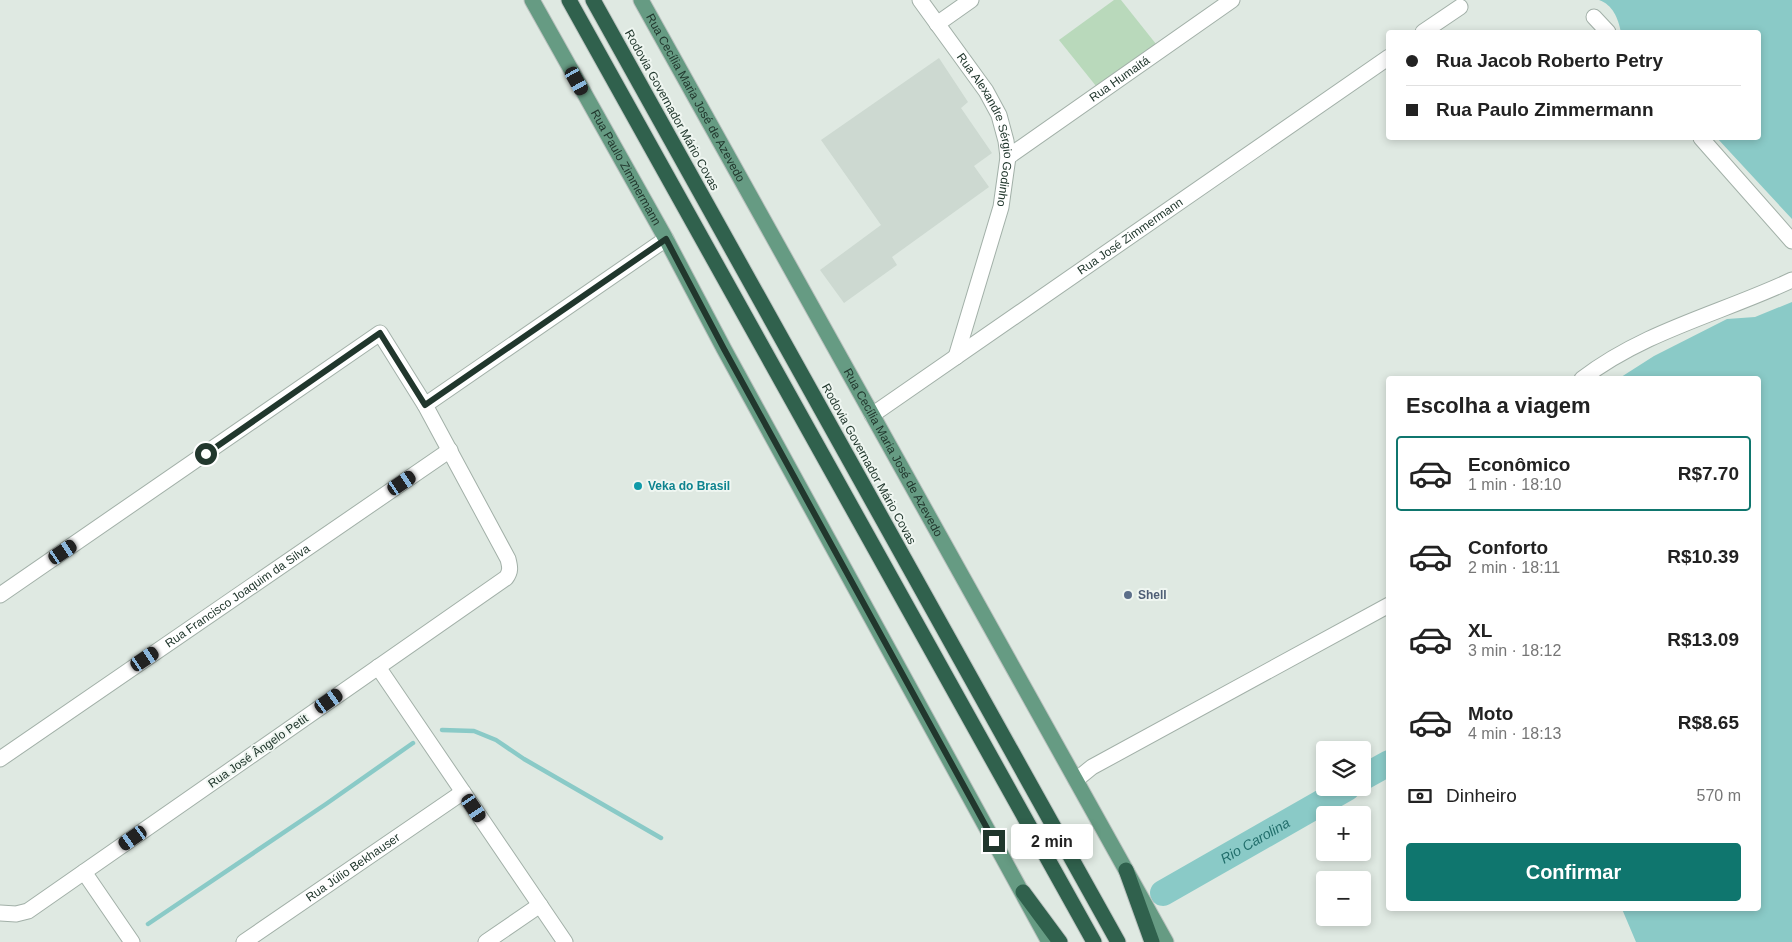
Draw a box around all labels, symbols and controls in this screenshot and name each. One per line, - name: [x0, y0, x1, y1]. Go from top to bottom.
- street label: Rua Cecília Maria José de Azevedo: [643, 11, 748, 185]
- street label: Rodovia Governador Mário Covas: [622, 27, 722, 193]
- street label: Rua Alexandre Sérgio Godinho: [954, 50, 1015, 208]
- text: Rua Jacob Roberto Petry: [1436, 50, 1663, 71]
- street label: Rua Humaitá: [1087, 53, 1152, 105]
- car: [563, 64, 590, 98]
- text: Rua Paulo Zimmermann: [1436, 99, 1654, 120]
- street label: Rua Paulo Zimmermann: [588, 107, 664, 228]
- street label: Rua José Zimmermann: [1075, 195, 1185, 278]
- street label: Rua Cecília Maria José de Azevedo: [841, 366, 946, 539]
- street label: Rodovia Governador Mário Covas: [819, 381, 919, 547]
- text: Escolha a viagem: [1406, 393, 1591, 418]
- route start: [195, 443, 217, 465]
- icon: car: [1408, 451, 1453, 496]
- text: Econômico: [1468, 454, 1570, 475]
- text: R$7.70: [1678, 463, 1739, 484]
- car: [385, 468, 418, 498]
- text: 1 min · 18:10: [1468, 476, 1561, 493]
- place label: Veka do Brasil: [648, 479, 730, 493]
- marker: Veka do Brasil: [632, 480, 644, 492]
- icon: car: [1408, 534, 1453, 579]
- car: [46, 537, 79, 567]
- text: Conforto: [1468, 537, 1548, 558]
- street label: Rua Francisco Joaquim da Silva: [162, 541, 313, 651]
- text: R$10.39: [1667, 546, 1739, 567]
- text: 2 min · 18:11: [1468, 559, 1560, 576]
- place label: Shell: [1138, 588, 1167, 602]
- marker: Shell: [1122, 589, 1134, 601]
- icon: car: [1408, 617, 1453, 662]
- text: XL: [1468, 620, 1492, 641]
- text: R$13.09: [1667, 629, 1739, 650]
- text: 3 min · 18:12: [1468, 642, 1561, 659]
- car: [128, 644, 161, 674]
- car: [312, 686, 345, 716]
- icon: car: [1408, 700, 1453, 745]
- text: Moto: [1468, 703, 1513, 724]
- street label: Rua José Ângelo Petit: [205, 710, 311, 791]
- text: R$8.65: [1678, 712, 1739, 733]
- text: 4 min · 18:13: [1468, 725, 1561, 742]
- map controls: [1316, 741, 1371, 926]
- button: layers: [1316, 741, 1371, 796]
- icon: cash: [1406, 782, 1434, 810]
- text: Dinheiro: [1446, 785, 1517, 806]
- text: 570 m: [1697, 787, 1741, 804]
- car: [459, 791, 488, 825]
- button: +: [1316, 806, 1371, 861]
- water label: Rio Carolina: [1218, 814, 1293, 867]
- car: [116, 823, 149, 853]
- callout: 2 min: [1012, 824, 1094, 858]
- street label: Rua Júlio Bekhauser: [303, 830, 403, 905]
- route end: [983, 830, 1005, 852]
- text: 2 min: [1031, 833, 1073, 850]
- button: Confirmar: [1406, 843, 1741, 901]
- button: −: [1316, 871, 1371, 926]

